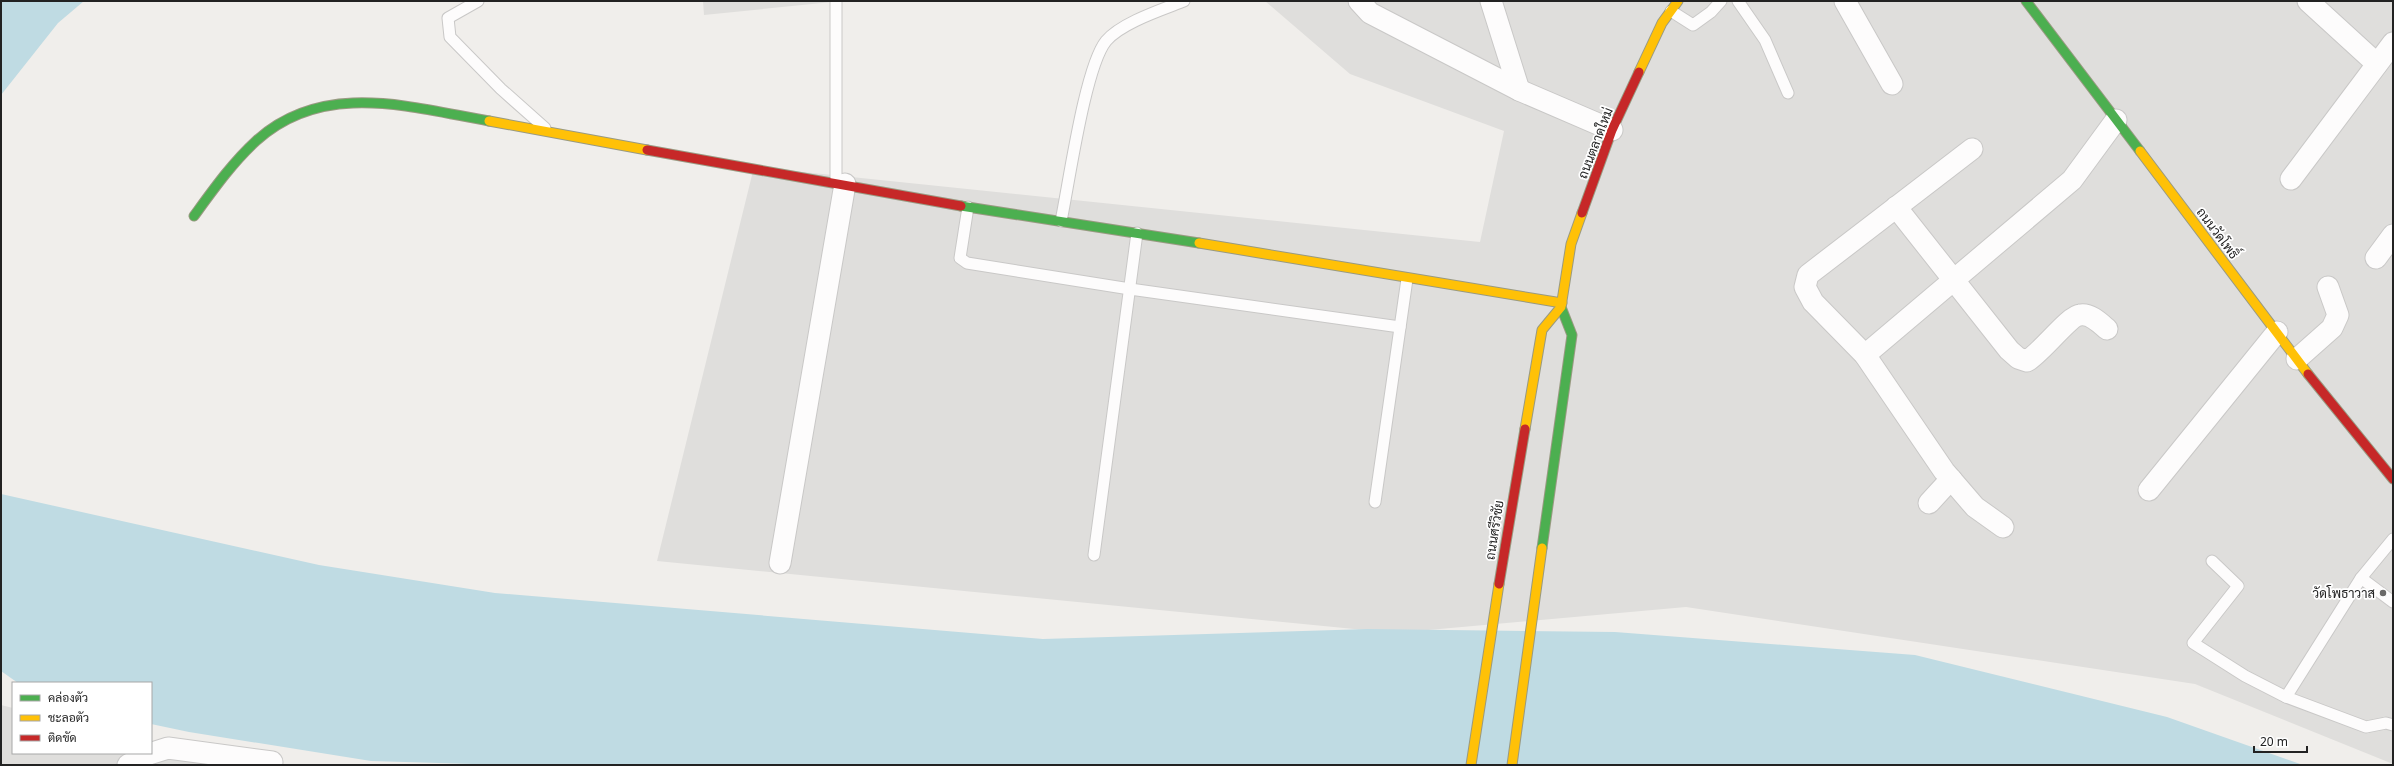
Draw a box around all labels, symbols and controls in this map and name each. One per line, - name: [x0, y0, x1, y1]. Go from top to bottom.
- street label: ถนนตลาดใหม่: [1573, 105, 1617, 181]
- street label: ถนนวัดโพธิ์: [2193, 202, 2246, 262]
- street label: ถนนศรีวิชัย: [1480, 499, 1508, 561]
- place label: วัดโพธาวาส: [2313, 584, 2375, 602]
- marker: วัดโพธาวาส: [2378, 588, 2388, 598]
- legend: [12, 682, 152, 754]
- text: คล่องตัว: [48, 689, 88, 706]
- text: ชะลอตัว: [48, 709, 89, 726]
- scale bar: [2254, 728, 2307, 754]
- text: ติดขัด: [48, 729, 77, 746]
- text: 20 m: [2260, 733, 2288, 750]

